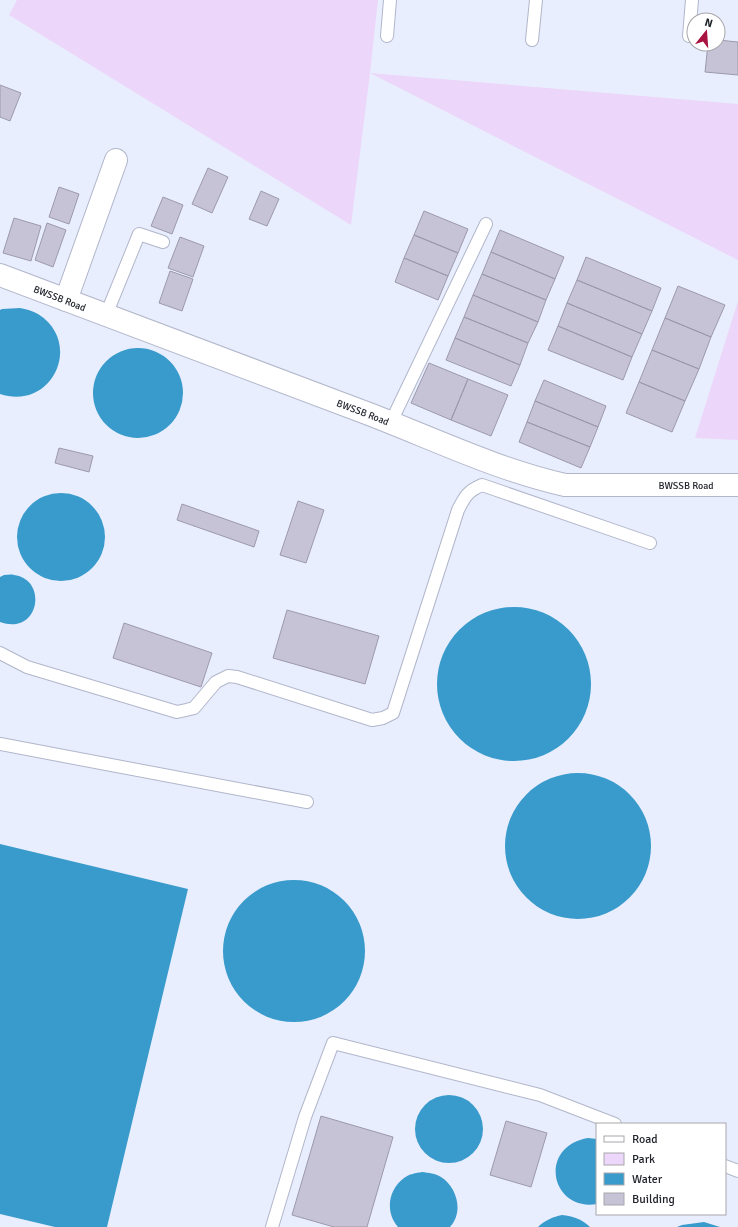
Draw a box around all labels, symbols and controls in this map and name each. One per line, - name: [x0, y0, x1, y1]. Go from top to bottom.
- north arrow: [686, 12, 726, 52]
- text: N: [703, 16, 714, 30]
- street label: BWSSB Road: [32, 283, 87, 314]
- street label: BWSSB Road: [335, 397, 391, 428]
- street label: BWSSB Road: [658, 480, 714, 492]
- legend: [596, 1123, 726, 1215]
- text: Road: [632, 1132, 658, 1147]
- text: Park: [632, 1152, 655, 1167]
- text: Water: [632, 1172, 663, 1187]
- text: Building: [632, 1192, 675, 1207]

